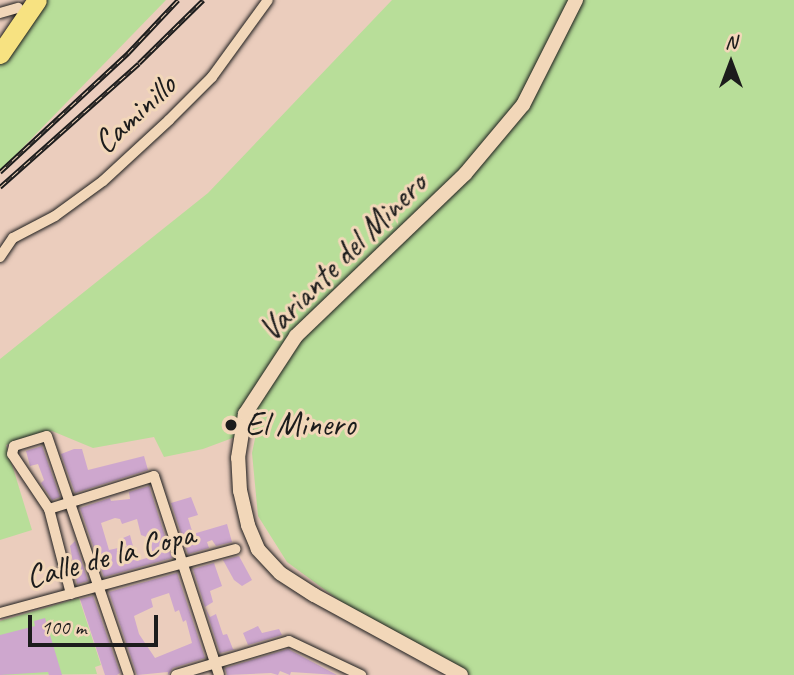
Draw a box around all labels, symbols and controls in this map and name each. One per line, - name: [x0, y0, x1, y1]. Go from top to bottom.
- north arrow: [696, 28, 766, 98]
- text: N: [725, 30, 737, 54]
- street label: Caminillo: [85, 66, 185, 162]
- street label: Variante del Minero: [251, 165, 435, 349]
- place label: El Minero: [245, 405, 355, 445]
- marker: El Minero: [223, 417, 239, 433]
- street label: Calle de la Copa: [22, 515, 198, 597]
- scale bar: [32, 602, 161, 646]
- text: 100 m: [41, 614, 86, 640]

